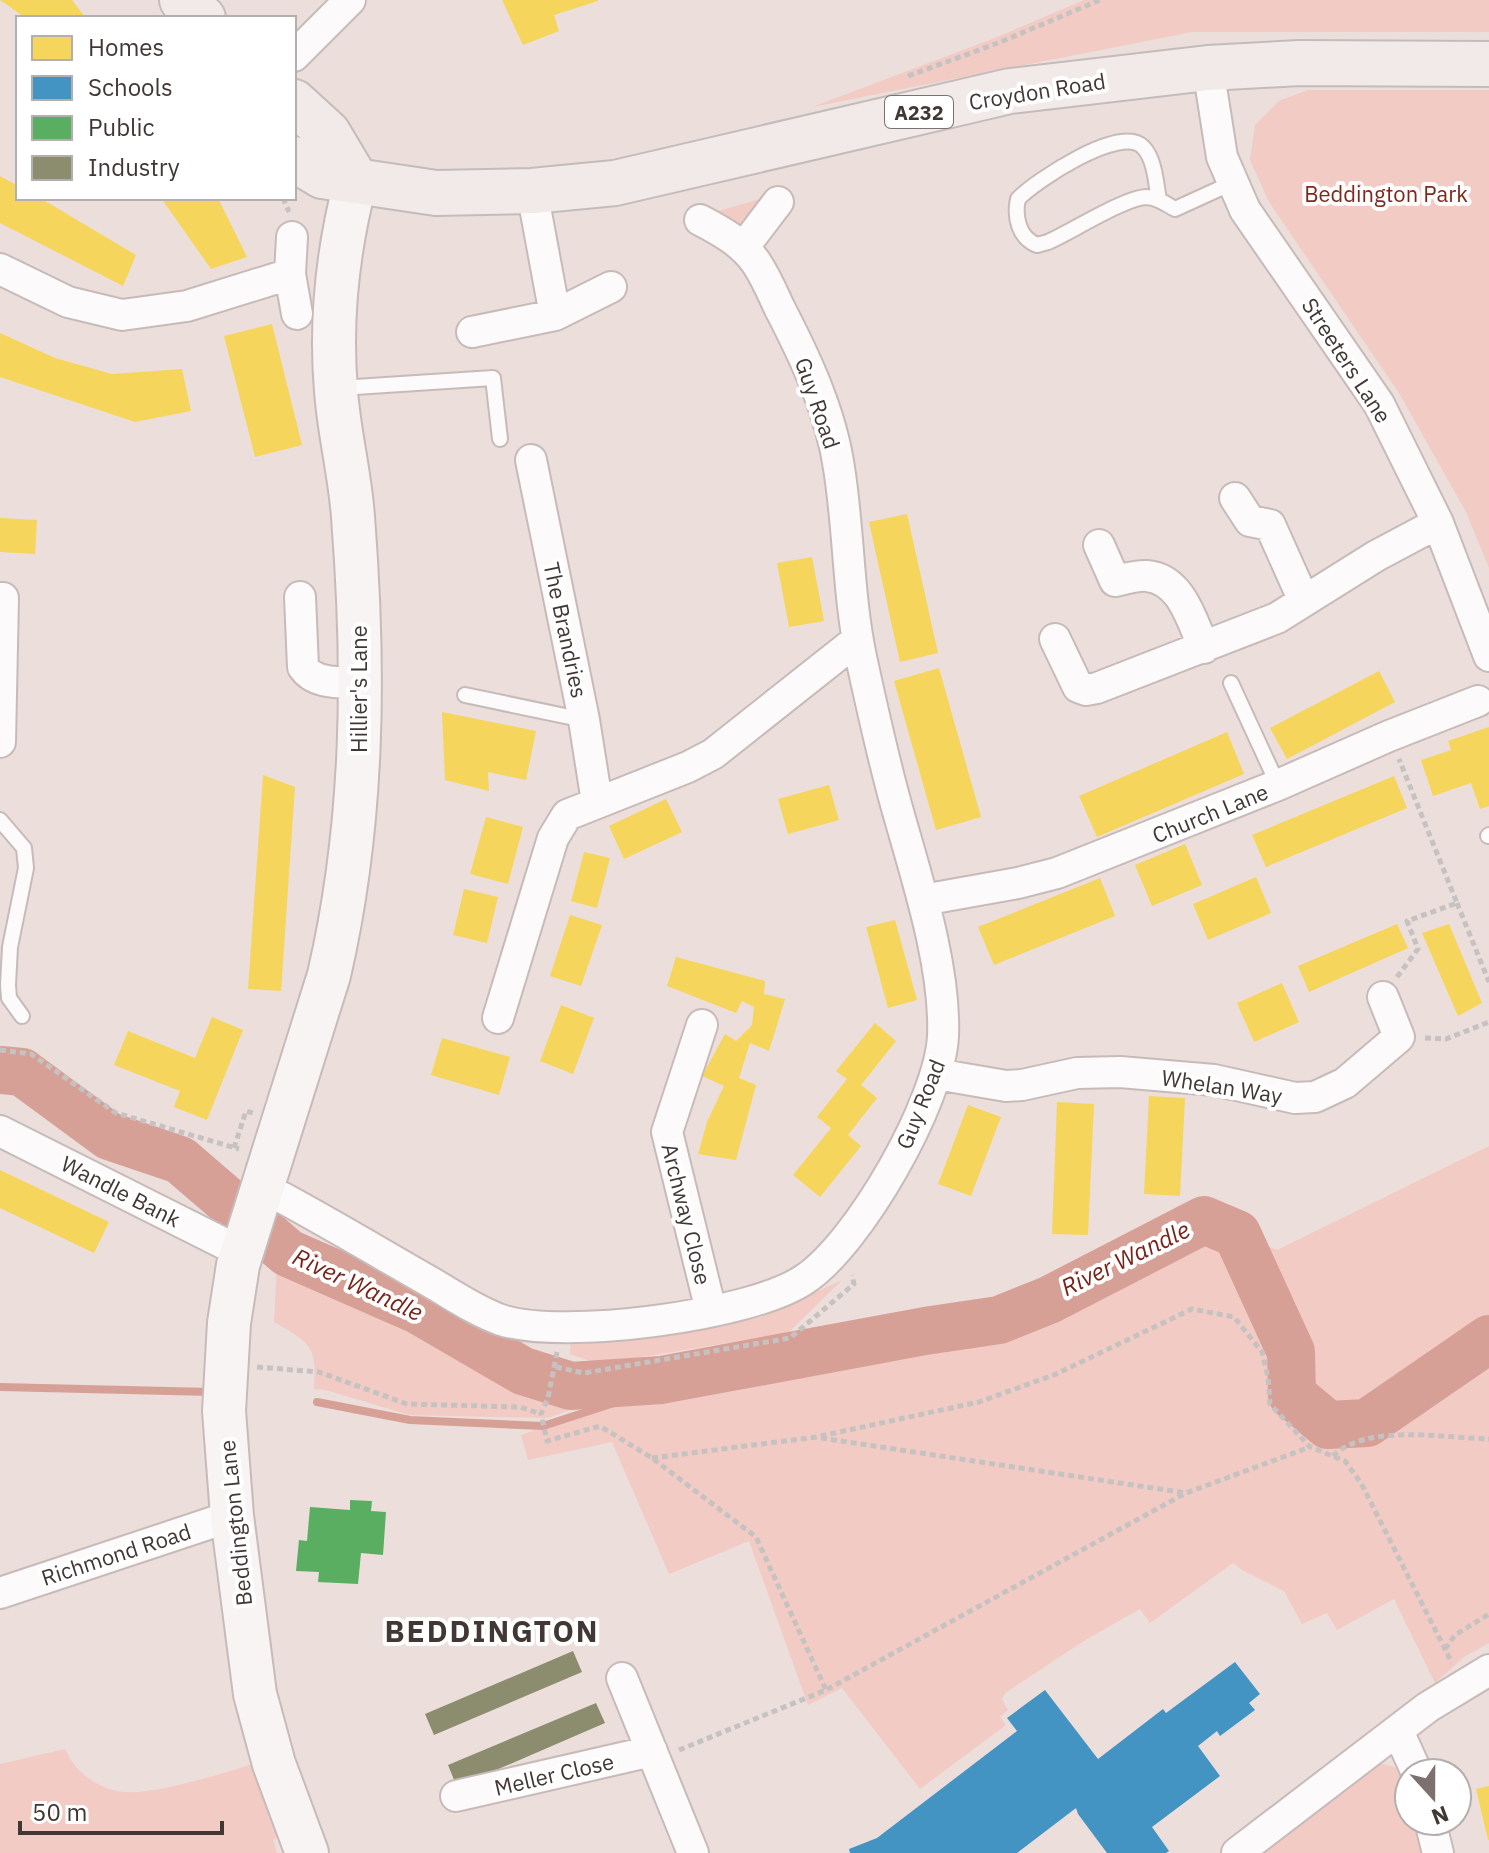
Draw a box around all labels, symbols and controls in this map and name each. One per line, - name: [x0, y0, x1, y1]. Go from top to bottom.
- legend: [16, 16, 296, 200]
- text: Homes: [88, 31, 164, 63]
- street label: Croydon Road: [967, 66, 1107, 116]
- text: Schools: [88, 71, 173, 103]
- road number: A232: [885, 96, 953, 128]
- text: Public: [88, 111, 155, 143]
- text: Industry: [88, 151, 180, 183]
- park label: Beddington Park: [1304, 179, 1468, 208]
- street label: Streeters Lane: [1296, 292, 1398, 428]
- street label: Guy Road: [789, 354, 847, 452]
- street label: The Brandries: [537, 559, 595, 701]
- street label: Hillier's Lane: [344, 625, 373, 753]
- street label: Church Lane: [1148, 777, 1272, 849]
- street label: Guy Road: [889, 1055, 951, 1153]
- street label: Whelan Way: [1160, 1062, 1284, 1110]
- street label: Archway Close: [655, 1140, 719, 1288]
- street label: Wandle Bank: [57, 1149, 186, 1234]
- water label: River Wandle: [1055, 1213, 1195, 1303]
- water label: River Wandle: [288, 1240, 428, 1328]
- street label: Beddington Lane: [212, 1439, 258, 1607]
- street label: Richmond Road: [37, 1516, 195, 1592]
- district label: BEDDINGTON: [384, 1611, 600, 1650]
- street label: Meller Close: [491, 1746, 617, 1802]
- north arrow: [1393, 1757, 1473, 1837]
- scale bar: [20, 1785, 222, 1835]
- text: 50 m: [32, 1796, 87, 1828]
- text: N: [1428, 1800, 1453, 1833]

